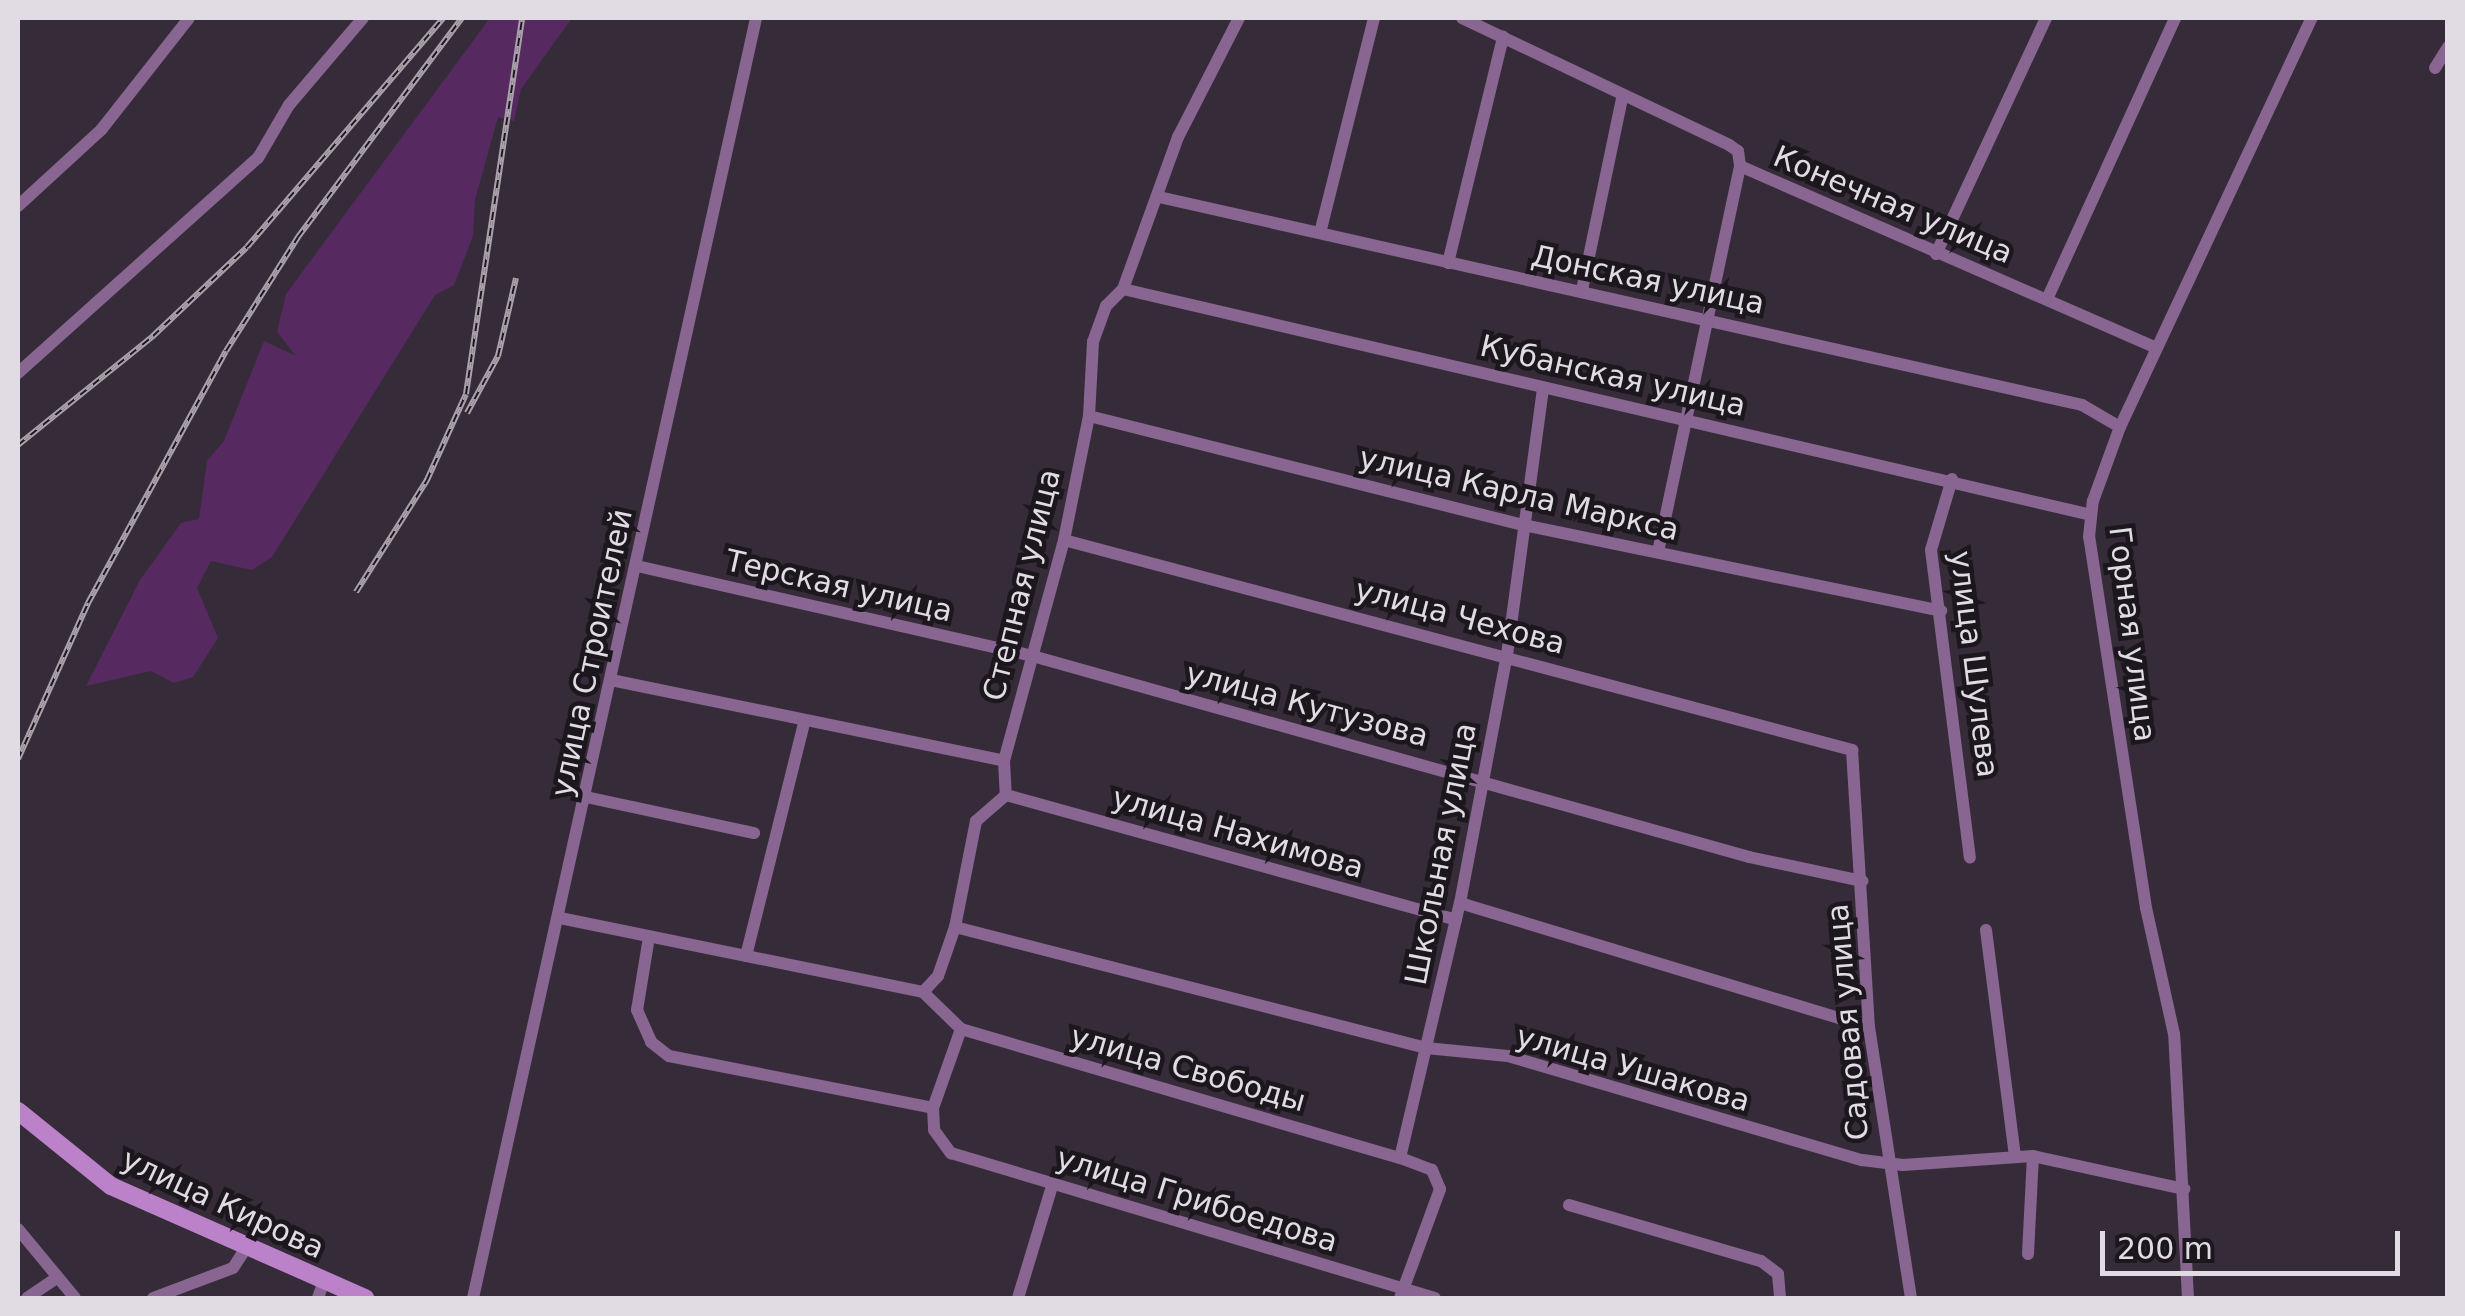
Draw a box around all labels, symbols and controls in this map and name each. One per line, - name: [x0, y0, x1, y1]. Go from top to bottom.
- street label: Конечная улица: [1768, 138, 2018, 272]
- street label: Донская улица: [1528, 238, 1768, 322]
- street label: Кубанская улица: [1477, 328, 1749, 424]
- street label: улица Карла Маркса: [1356, 440, 1682, 548]
- street label: Степная улица: [976, 466, 1068, 704]
- street label: улица Строителей: [544, 506, 640, 800]
- street label: Горная улица: [2101, 524, 2163, 744]
- street label: Терская улица: [722, 542, 956, 630]
- street label: улица Шулева: [1942, 549, 2006, 779]
- street label: улица Чехова: [1351, 572, 1569, 662]
- street label: улица Кутузова: [1182, 655, 1432, 755]
- street label: Школьная улица: [1398, 720, 1484, 988]
- street label: улица Нахимова: [1108, 780, 1368, 886]
- street label: Садовая улица: [1820, 902, 1876, 1142]
- street label: улица Свободы: [1066, 1018, 1310, 1120]
- street label: улица Ушакова: [1512, 1018, 1754, 1120]
- street label: улица Грибоедова: [1052, 1140, 1342, 1260]
- street label: улица Кирова: [116, 1141, 330, 1267]
- scale bar: [2105, 1211, 2405, 1273]
- text: 200 m: [2117, 1231, 2213, 1266]

